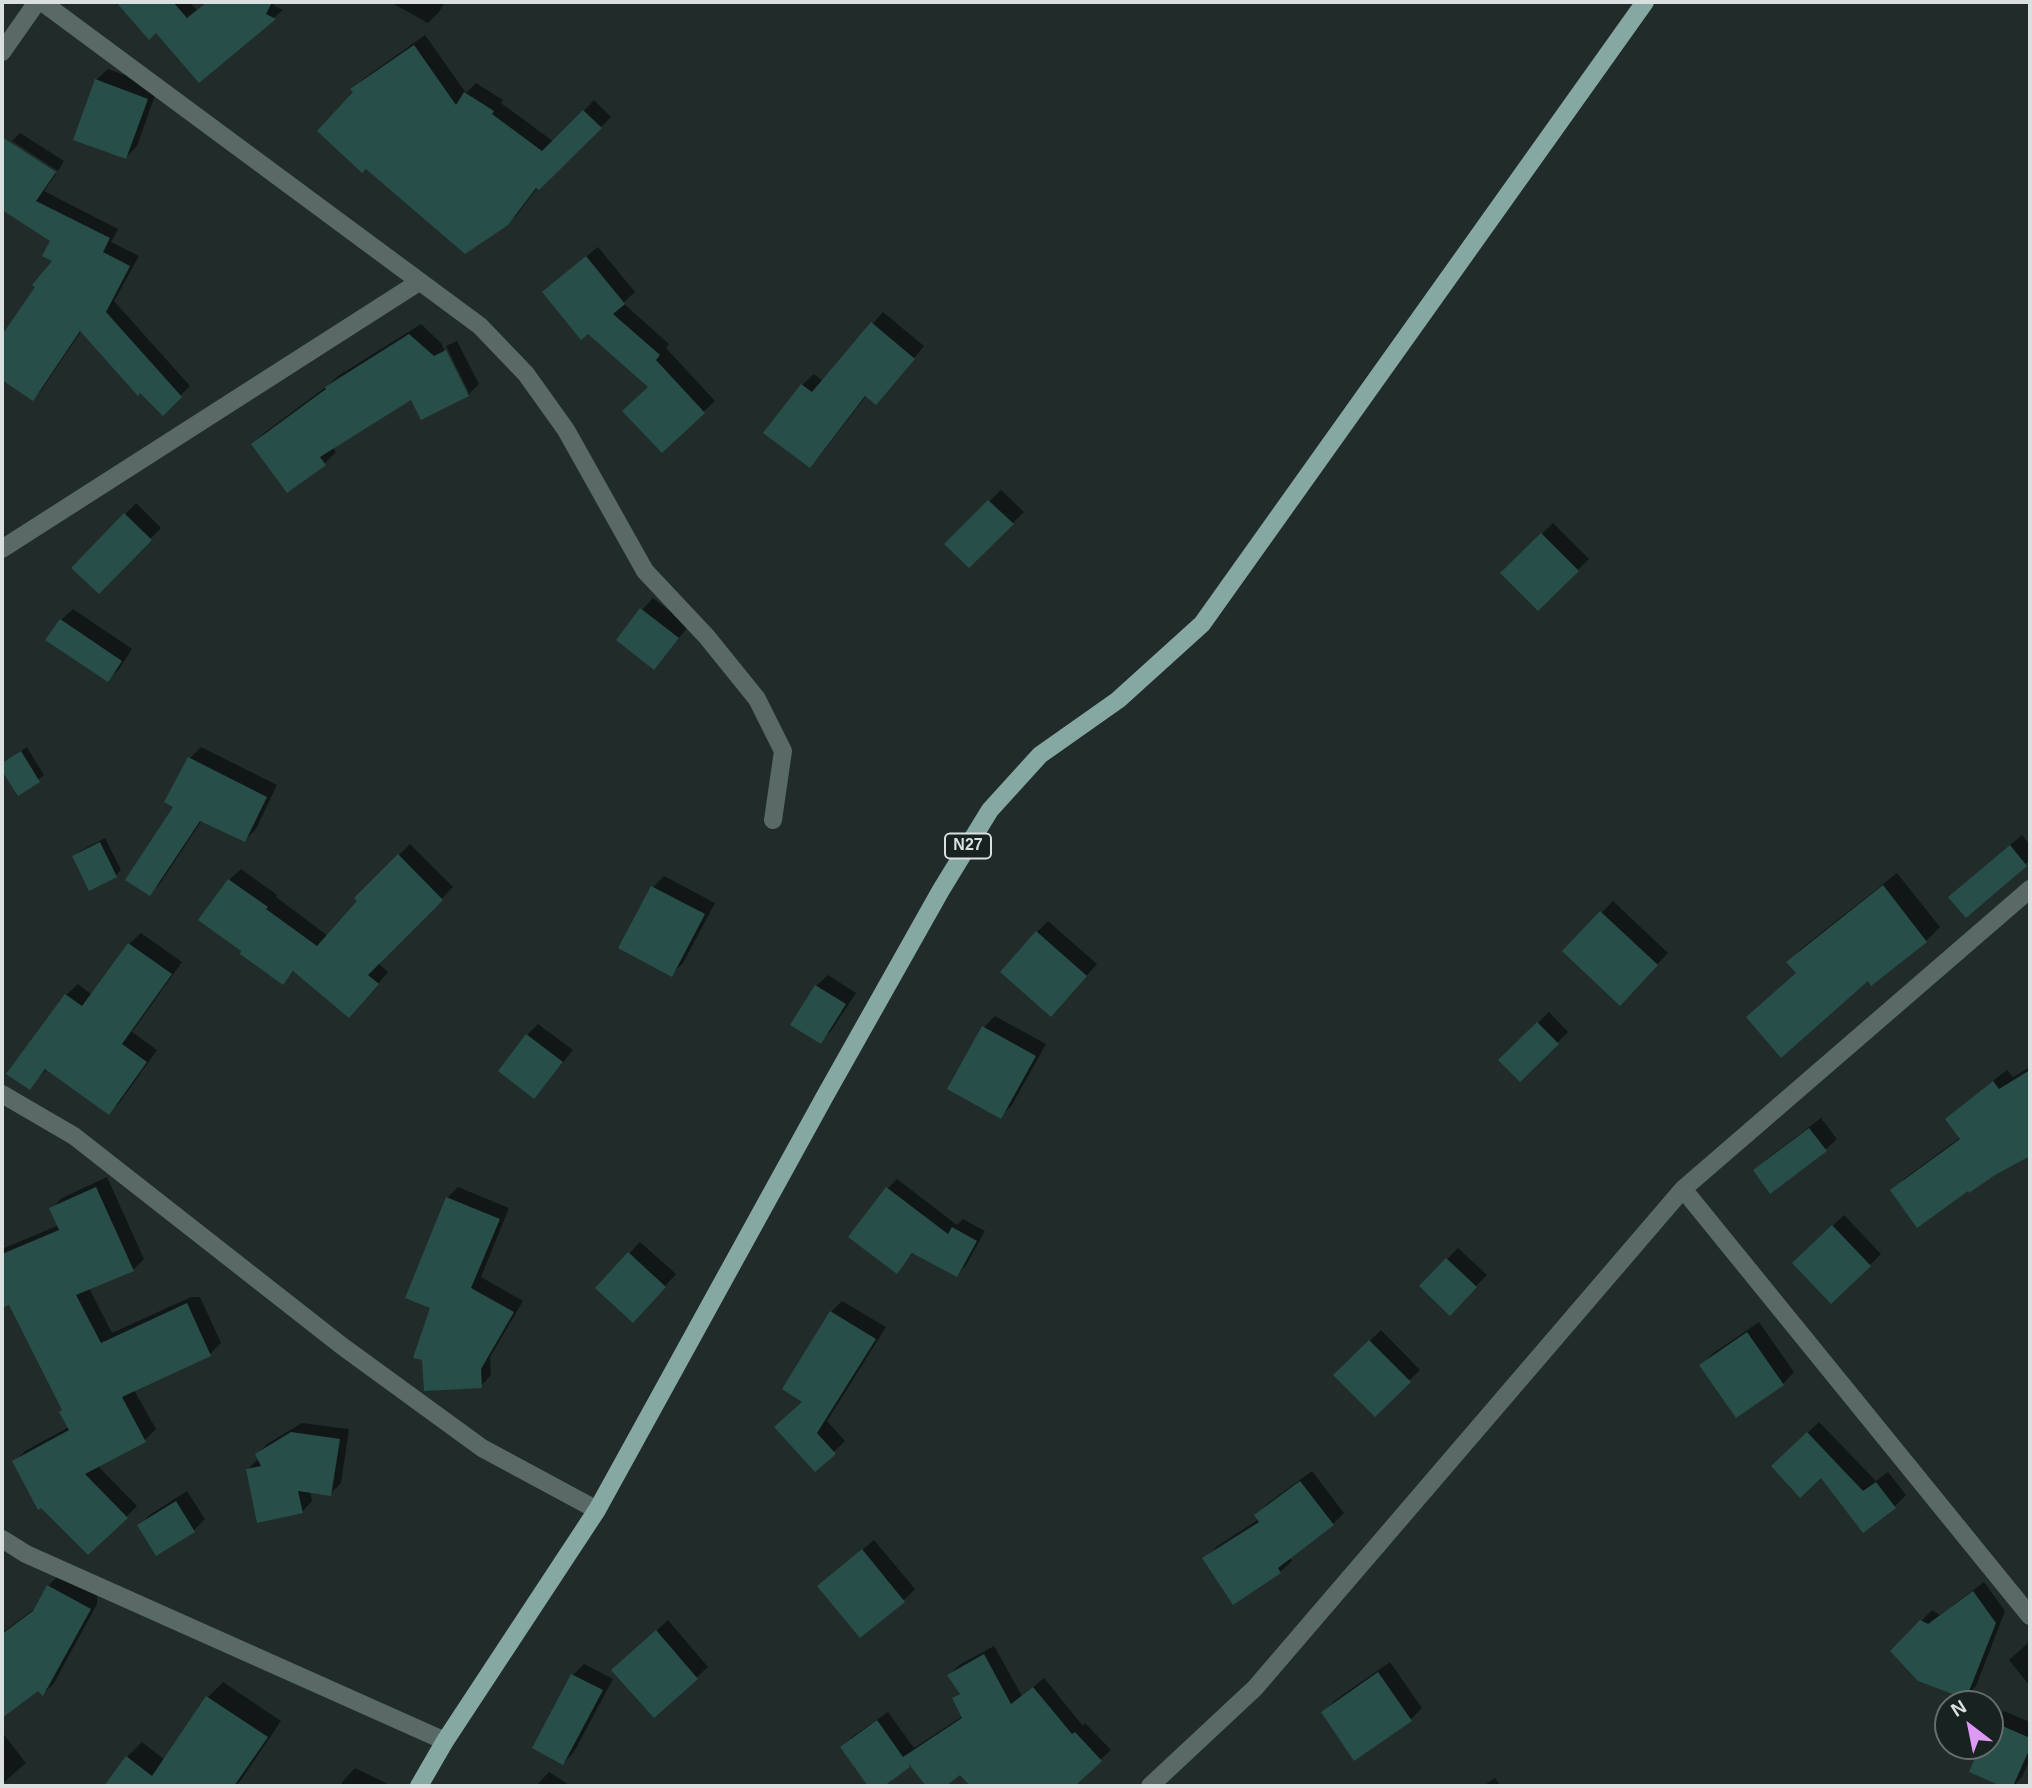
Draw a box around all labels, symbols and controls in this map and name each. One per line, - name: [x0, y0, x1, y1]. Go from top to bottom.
- road number: N27: [945, 834, 991, 859]
- north arrow: [1934, 1690, 2004, 1760]
- text: N: [1947, 1696, 1970, 1721]

